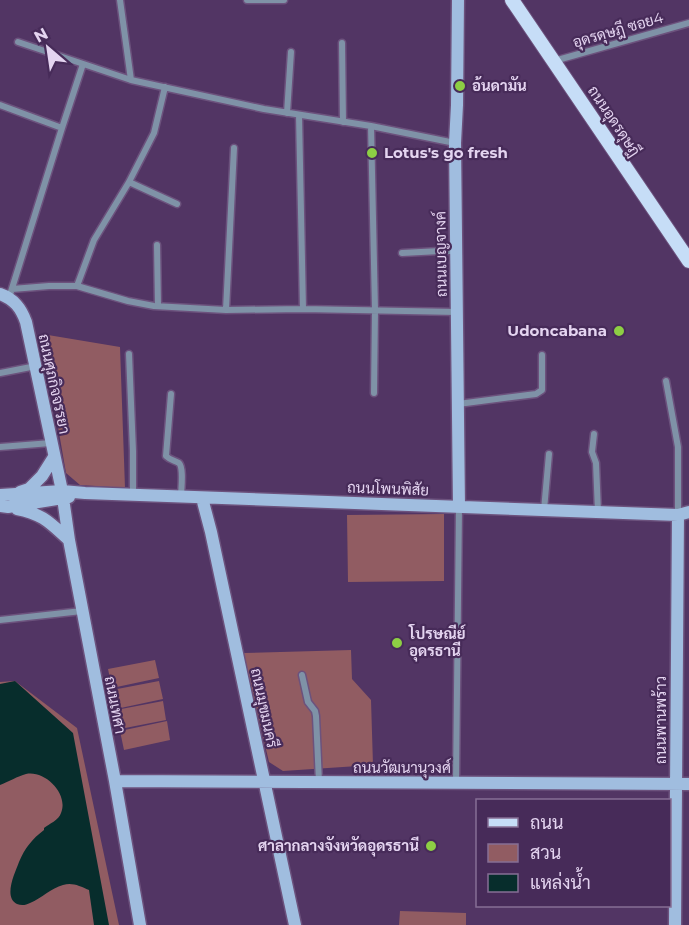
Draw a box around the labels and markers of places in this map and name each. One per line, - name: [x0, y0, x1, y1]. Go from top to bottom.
- place label: อ้นดามัน: [472, 76, 527, 95]
- marker: อ้นดามัน: [453, 79, 467, 93]
- place label: Lotus's go fresh: [384, 143, 508, 162]
- marker: Lotus's go fresh: [365, 146, 379, 160]
- place label: Udoncabana: [507, 321, 607, 340]
- marker: Udoncabana: [612, 324, 626, 338]
- place label: โปรษณีย์ อุดรธานี: [408, 623, 466, 662]
- marker: โปรษณีย์ อุดรธานี: [390, 636, 404, 650]
- place label: ศาลากลางจังหวัดอุดรธานี: [258, 836, 419, 857]
- marker: ศาลากลางจังหวัดอุดรธานี: [424, 839, 438, 853]

